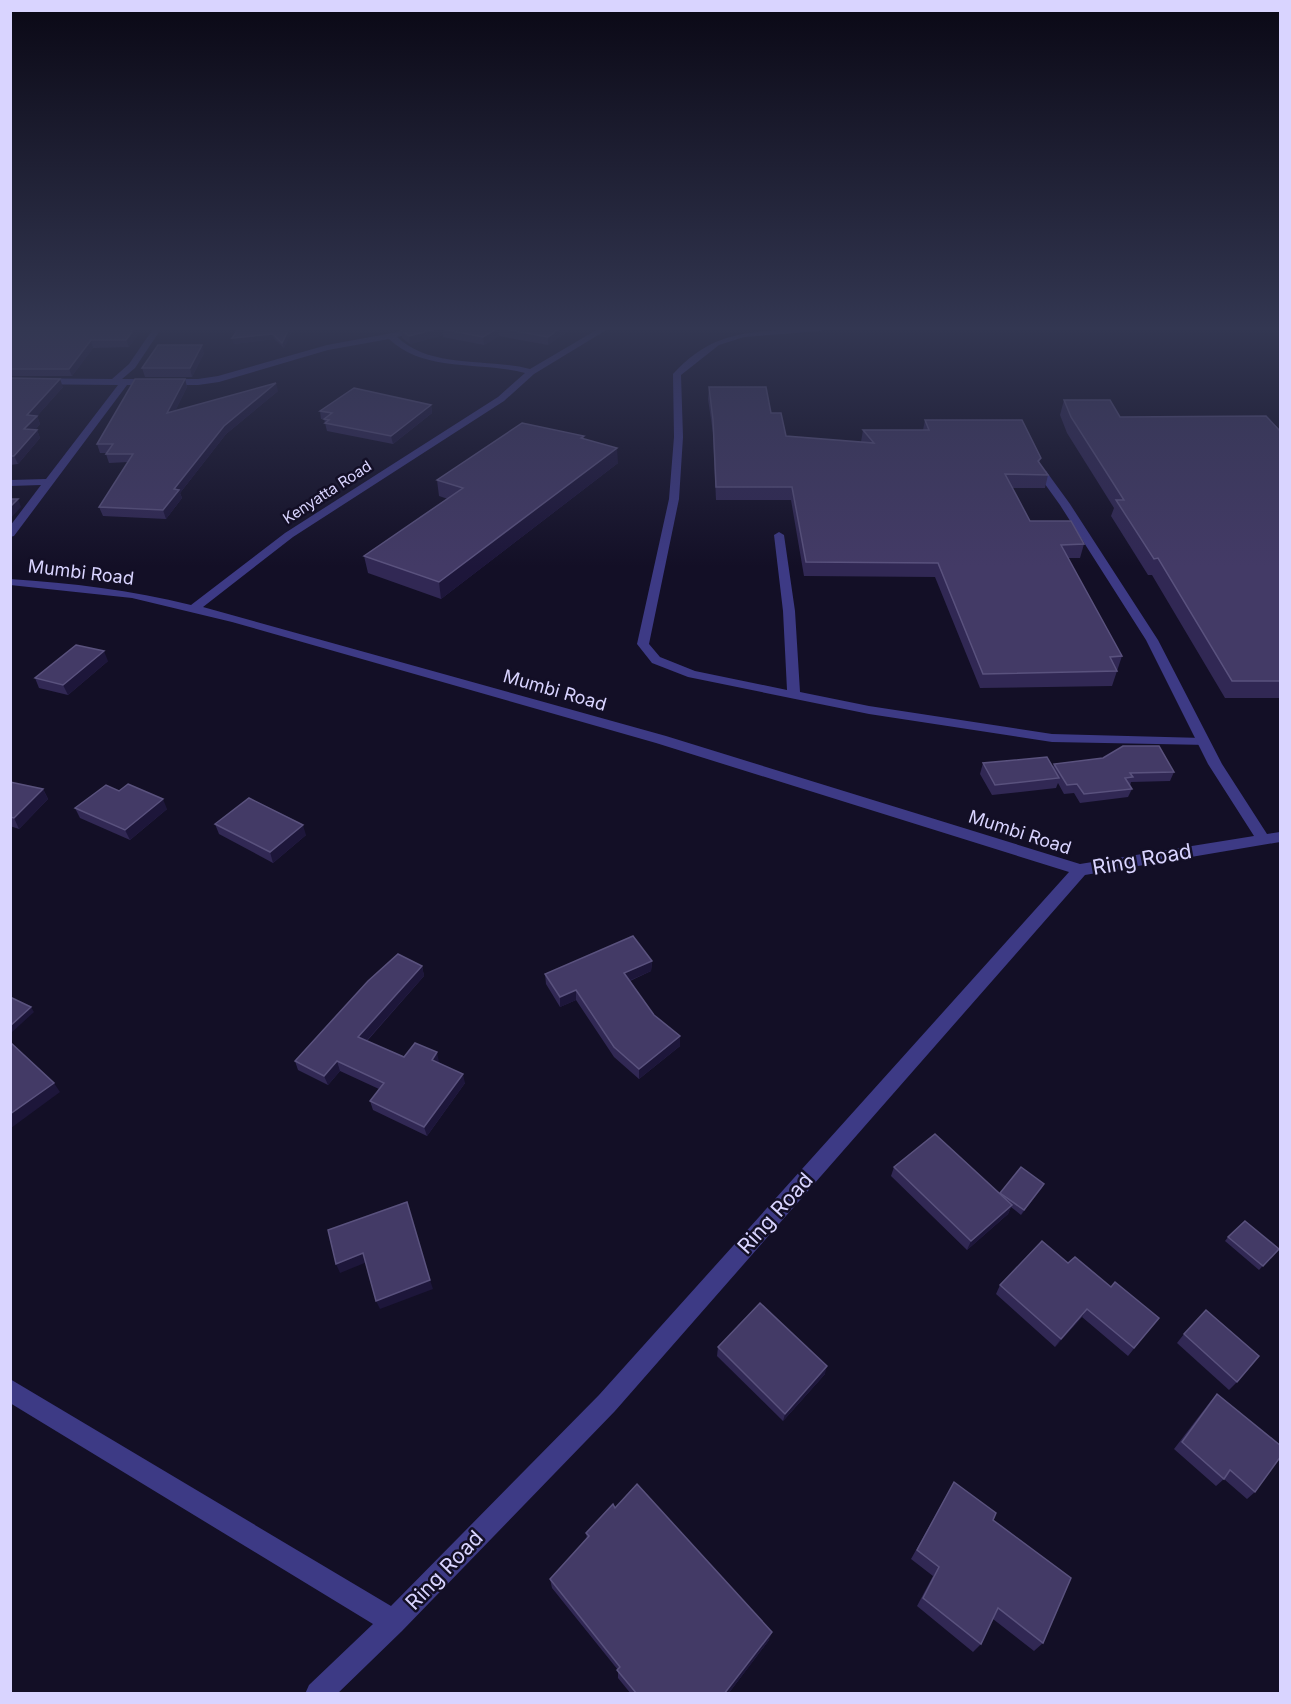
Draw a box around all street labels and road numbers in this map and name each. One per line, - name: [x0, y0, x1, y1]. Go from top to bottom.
- street label: Kenyatta Road: [279, 456, 375, 528]
- street label: Mumbi Road: [27, 555, 135, 589]
- street label: Mumbi Road: [501, 665, 609, 715]
- street label: Mumbi Road: [966, 806, 1074, 858]
- street label: Ring Road: [1090, 838, 1194, 880]
- street label: Ring Road: [732, 1167, 818, 1259]
- street label: Ring Road: [400, 1525, 488, 1615]

